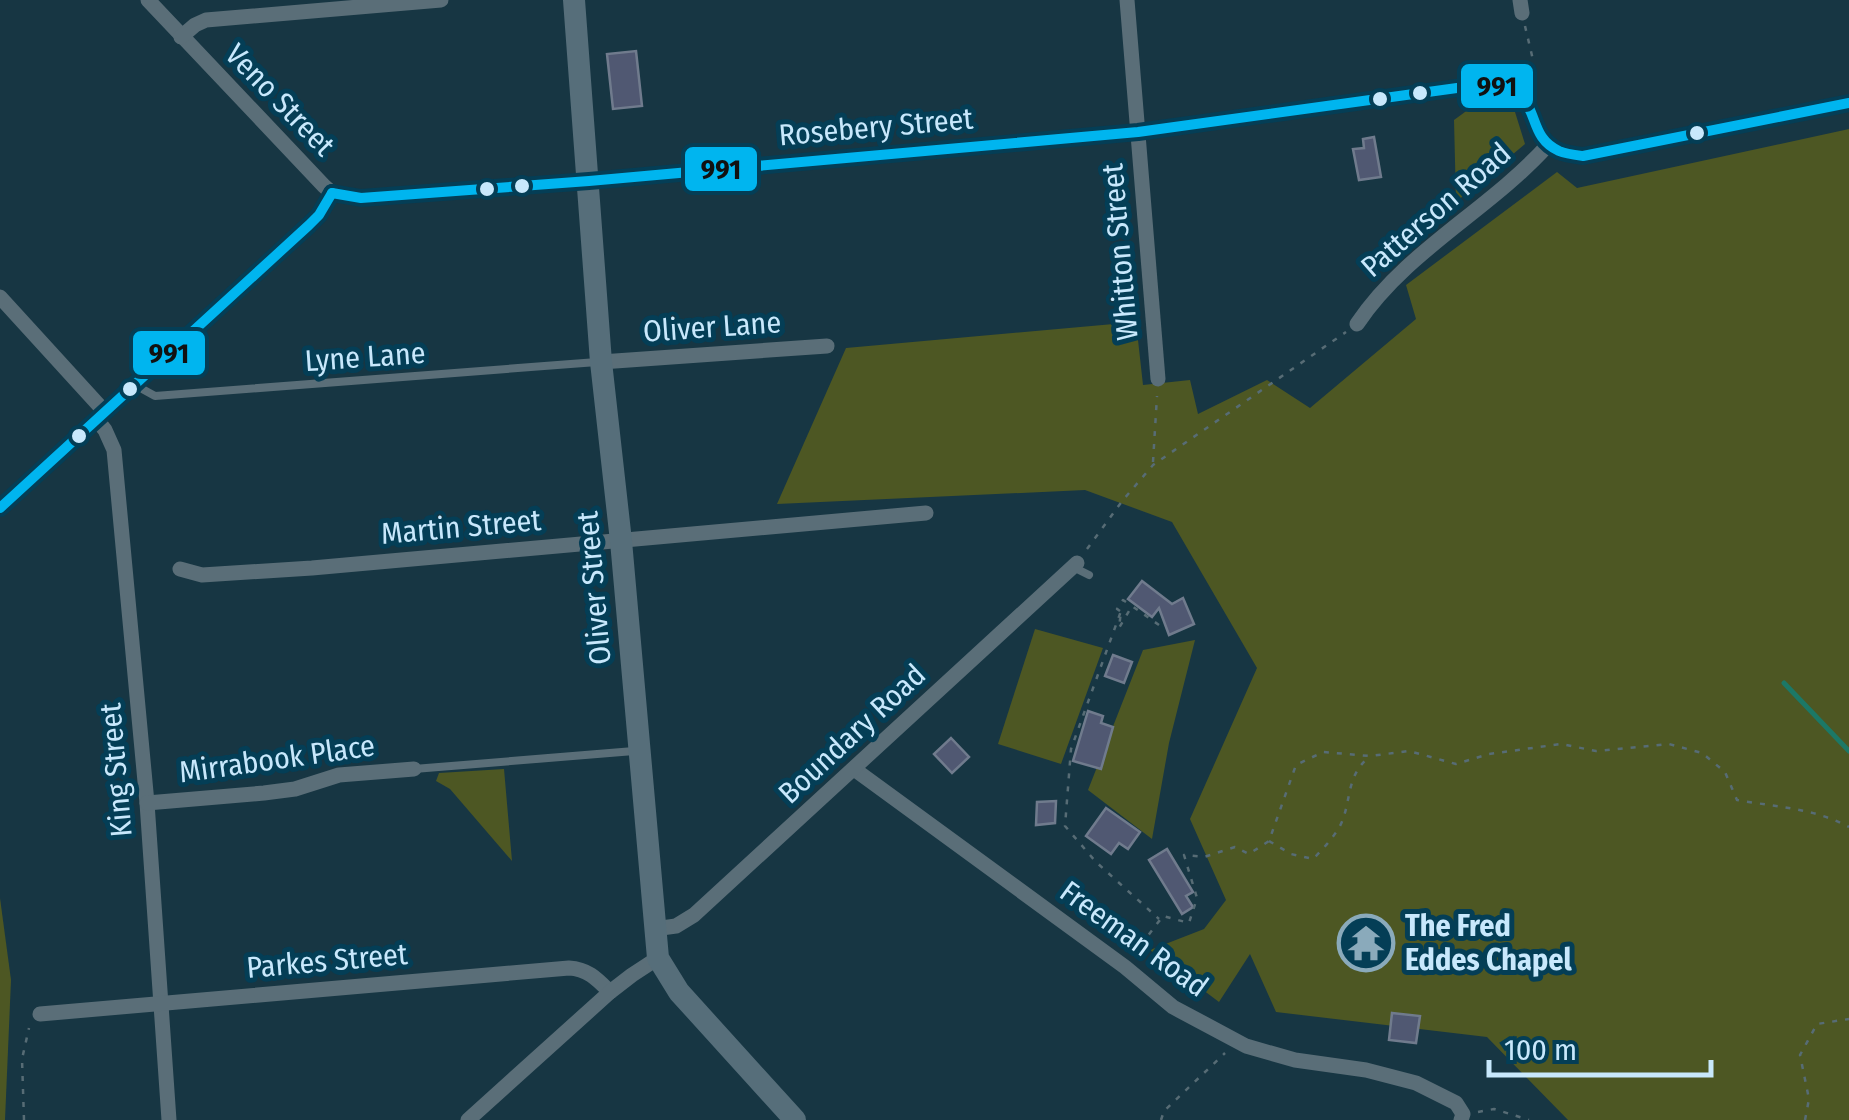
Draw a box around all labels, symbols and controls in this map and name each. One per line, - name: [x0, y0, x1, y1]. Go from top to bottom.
- street label: Veno Street: [218, 37, 342, 164]
- line badge: 991: [1459, 62, 1535, 110]
- text: 991: [1477, 70, 1517, 103]
- unlabelled marker: [1410, 83, 1430, 103]
- unlabelled marker: [1370, 89, 1390, 109]
- street label: Rosebery Street: [777, 101, 975, 153]
- unlabelled marker: [1687, 123, 1707, 143]
- street label: Patterson Road: [1354, 135, 1518, 285]
- line badge: 991: [683, 145, 759, 193]
- text: 991: [701, 153, 741, 186]
- street label: Whitton Street: [1094, 162, 1146, 342]
- unlabelled marker: [512, 176, 532, 196]
- unlabelled marker: [477, 179, 497, 199]
- street label: Oliver Lane: [642, 304, 782, 350]
- line badge: 991: [131, 329, 207, 377]
- street label: Lyne Lane: [303, 335, 427, 379]
- text: 991: [149, 337, 189, 370]
- unlabelled marker: [120, 379, 140, 399]
- unlabelled marker: [69, 426, 89, 446]
- street label: Martin Street: [379, 502, 543, 552]
- street label: Oliver Street: [569, 510, 619, 666]
- street label: Boundary Road: [771, 657, 933, 811]
- street label: King Street: [92, 701, 140, 838]
- street label: Mirrabook Place: [177, 727, 377, 791]
- street label: Freeman Road: [1053, 873, 1215, 1005]
- place label: The Fred Eddes Chapel: [1405, 908, 1572, 978]
- temple icon: The Fred Eddes Chapel: [1336, 913, 1396, 973]
- street label: Parkes Street: [245, 936, 409, 986]
- scale bar: [1489, 1015, 1712, 1077]
- text: 100 m: [1504, 1032, 1577, 1068]

